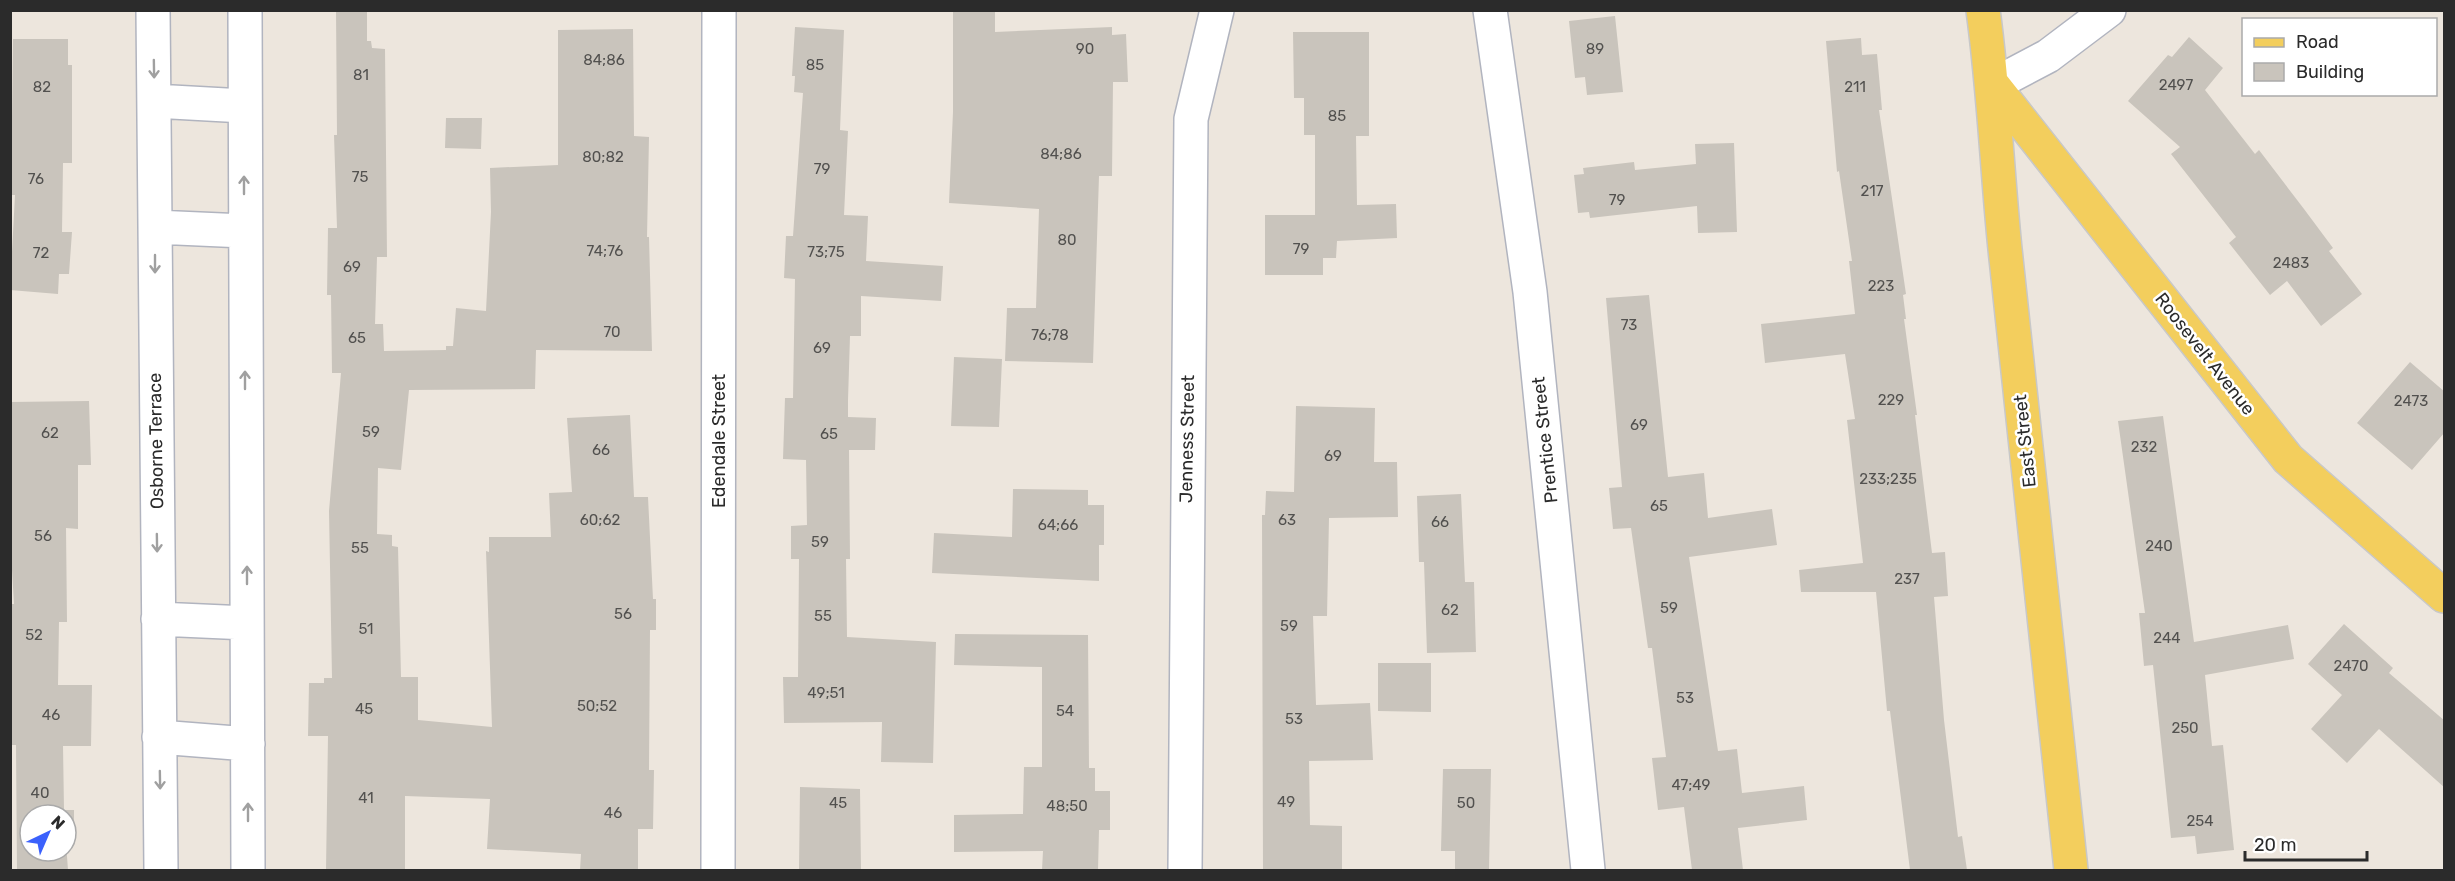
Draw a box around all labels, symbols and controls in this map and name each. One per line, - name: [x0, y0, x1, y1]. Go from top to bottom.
- legend: [2242, 18, 2437, 96]
- text: Road: [2296, 31, 2339, 53]
- house number: 90: [1076, 40, 1094, 58]
- house number: 89: [1586, 40, 1604, 58]
- house number: 84;86: [583, 51, 625, 69]
- house number: 85: [806, 56, 824, 74]
- one-way arrow: [148, 58, 160, 78]
- text: Building: [2296, 61, 2364, 83]
- house number: 81: [353, 66, 369, 84]
- house number: 2497: [2159, 76, 2194, 94]
- house number: 82: [33, 78, 51, 96]
- house number: 211: [1844, 78, 1866, 96]
- house number: 85: [1328, 107, 1346, 125]
- house number: 84;86: [1040, 145, 1082, 163]
- house number: 80;82: [582, 148, 624, 166]
- house number: 79: [814, 160, 830, 178]
- house number: 75: [352, 168, 368, 186]
- house number: 76: [28, 170, 44, 188]
- one-way arrow: [238, 176, 250, 196]
- house number: 217: [1861, 182, 1884, 200]
- house number: 79: [1609, 191, 1625, 209]
- house number: 80: [1057, 231, 1077, 249]
- house number: 79: [1293, 240, 1309, 258]
- house number: 74;76: [587, 242, 623, 260]
- house number: 73;75: [807, 243, 845, 261]
- house number: 72: [33, 244, 49, 262]
- one-way arrow: [149, 253, 161, 273]
- house number: 2483: [2273, 254, 2309, 272]
- house number: 69: [343, 258, 361, 276]
- house number: 223: [1868, 277, 1894, 295]
- street label: Roosevelt Avenue: [2150, 288, 2260, 420]
- house number: 73: [1621, 316, 1637, 334]
- house number: 70: [603, 323, 621, 341]
- house number: 76;78: [1031, 326, 1069, 344]
- house number: 65: [348, 329, 366, 347]
- house number: 69: [813, 339, 831, 357]
- one-way arrow: [239, 371, 251, 391]
- street label: Osborne Terrace: [144, 373, 168, 509]
- street label: Edendale Street: [708, 374, 730, 508]
- street label: Jenness Street: [1175, 375, 1199, 503]
- street label: Prentice Street: [1527, 376, 1563, 504]
- house number: 229: [1878, 391, 1904, 409]
- house number: 2473: [2394, 392, 2428, 410]
- street label: East Street: [2009, 393, 2041, 489]
- house number: 69: [1630, 416, 1648, 434]
- house number: 59: [362, 423, 380, 441]
- house number: 62: [41, 424, 59, 442]
- house number: 65: [820, 425, 838, 443]
- house number: 232: [2131, 438, 2157, 456]
- house number: 66: [592, 441, 610, 459]
- house number: 69: [1324, 447, 1342, 465]
- house number: 233;235: [1859, 470, 1917, 488]
- house number: 65: [1650, 497, 1668, 515]
- house number: 60;62: [580, 511, 620, 529]
- house number: 63: [1278, 511, 1296, 529]
- house number: 66: [1431, 513, 1449, 531]
- house number: 64;66: [1038, 516, 1078, 534]
- house number: 56: [34, 527, 52, 545]
- one-way arrow: [151, 532, 163, 552]
- house number: 59: [811, 533, 829, 551]
- house number: 240: [2145, 537, 2173, 555]
- house number: 55: [351, 539, 369, 557]
- one-way arrow: [241, 566, 253, 586]
- house number: 237: [1894, 570, 1920, 588]
- house number: 59: [1660, 599, 1678, 617]
- house number: 62: [1441, 601, 1459, 619]
- house number: 56: [614, 605, 632, 623]
- house number: 55: [814, 607, 832, 625]
- house number: 59: [1280, 617, 1298, 635]
- house number: 51: [358, 620, 374, 638]
- house number: 52: [25, 626, 43, 644]
- house number: 244: [2153, 629, 2181, 647]
- house number: 2470: [2334, 657, 2368, 675]
- house number: 49;51: [807, 684, 845, 702]
- house number: 53: [1676, 689, 1694, 707]
- house number: 50;52: [577, 697, 617, 715]
- house number: 45: [355, 700, 373, 718]
- house number: 54: [1056, 702, 1074, 720]
- house number: 46: [42, 706, 60, 724]
- house number: 53: [1285, 710, 1303, 728]
- house number: 250: [2171, 719, 2199, 737]
- one-way arrow: [154, 769, 165, 789]
- house number: 47;49: [1672, 776, 1711, 794]
- house number: 40: [31, 784, 49, 802]
- house number: 41: [358, 789, 374, 807]
- house number: 49: [1277, 793, 1295, 811]
- house number: 45: [829, 794, 847, 812]
- house number: 50: [1457, 794, 1475, 812]
- house number: 48;50: [1046, 797, 1088, 815]
- north arrow: [18, 803, 78, 863]
- one-way arrow: [242, 803, 254, 823]
- house number: 46: [604, 804, 622, 822]
- text: N: [47, 812, 69, 833]
- house number: 254: [2186, 812, 2214, 830]
- scale bar: [2245, 824, 2366, 862]
- text: 20 m: [2254, 834, 2296, 856]

